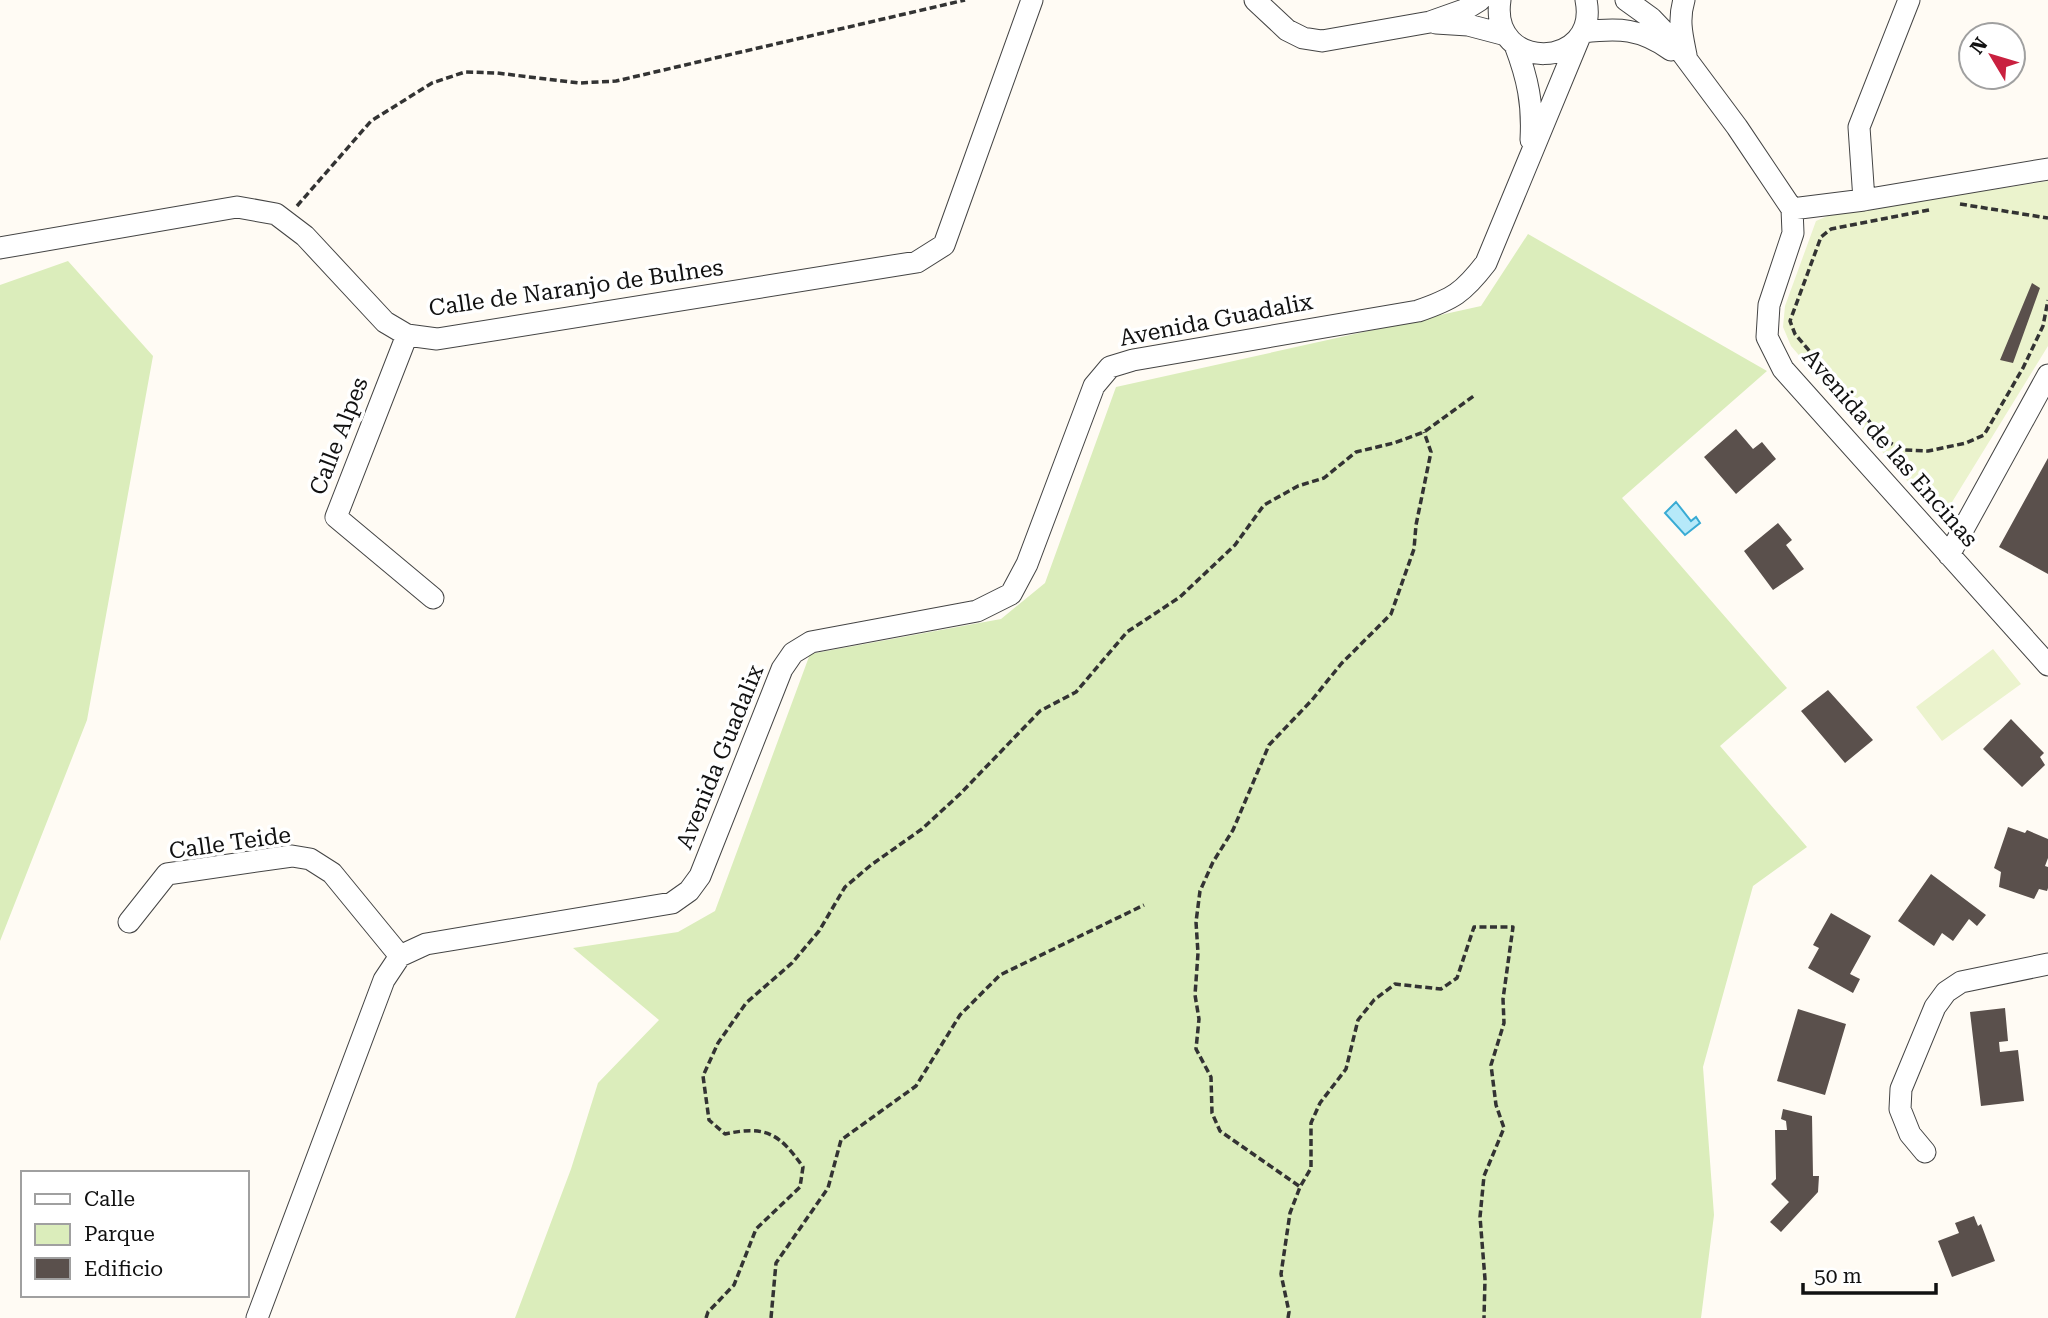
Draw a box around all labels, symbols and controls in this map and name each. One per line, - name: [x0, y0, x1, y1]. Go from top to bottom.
- north arrow: [1957, 21, 2027, 91]
- text: N: [1965, 33, 1993, 59]
- street label: Calle de Naranjo de Bulnes: [427, 254, 725, 322]
- street label: Avenida Guadalix: [1117, 288, 1316, 352]
- street label: Avenida de las Encinas: [1797, 343, 1983, 553]
- street label: Calle Alpes: [304, 373, 374, 499]
- street label: Avenida Guadalix: [671, 660, 770, 853]
- street label: Calle Teide: [167, 821, 293, 865]
- legend: [21, 1171, 248, 1297]
- text: Calle: [84, 1187, 135, 1211]
- text: Parque: [84, 1222, 155, 1246]
- scale bar: [1803, 1252, 1936, 1296]
- text: Edificio: [84, 1257, 163, 1281]
- text: 50 m: [1814, 1264, 1862, 1288]

